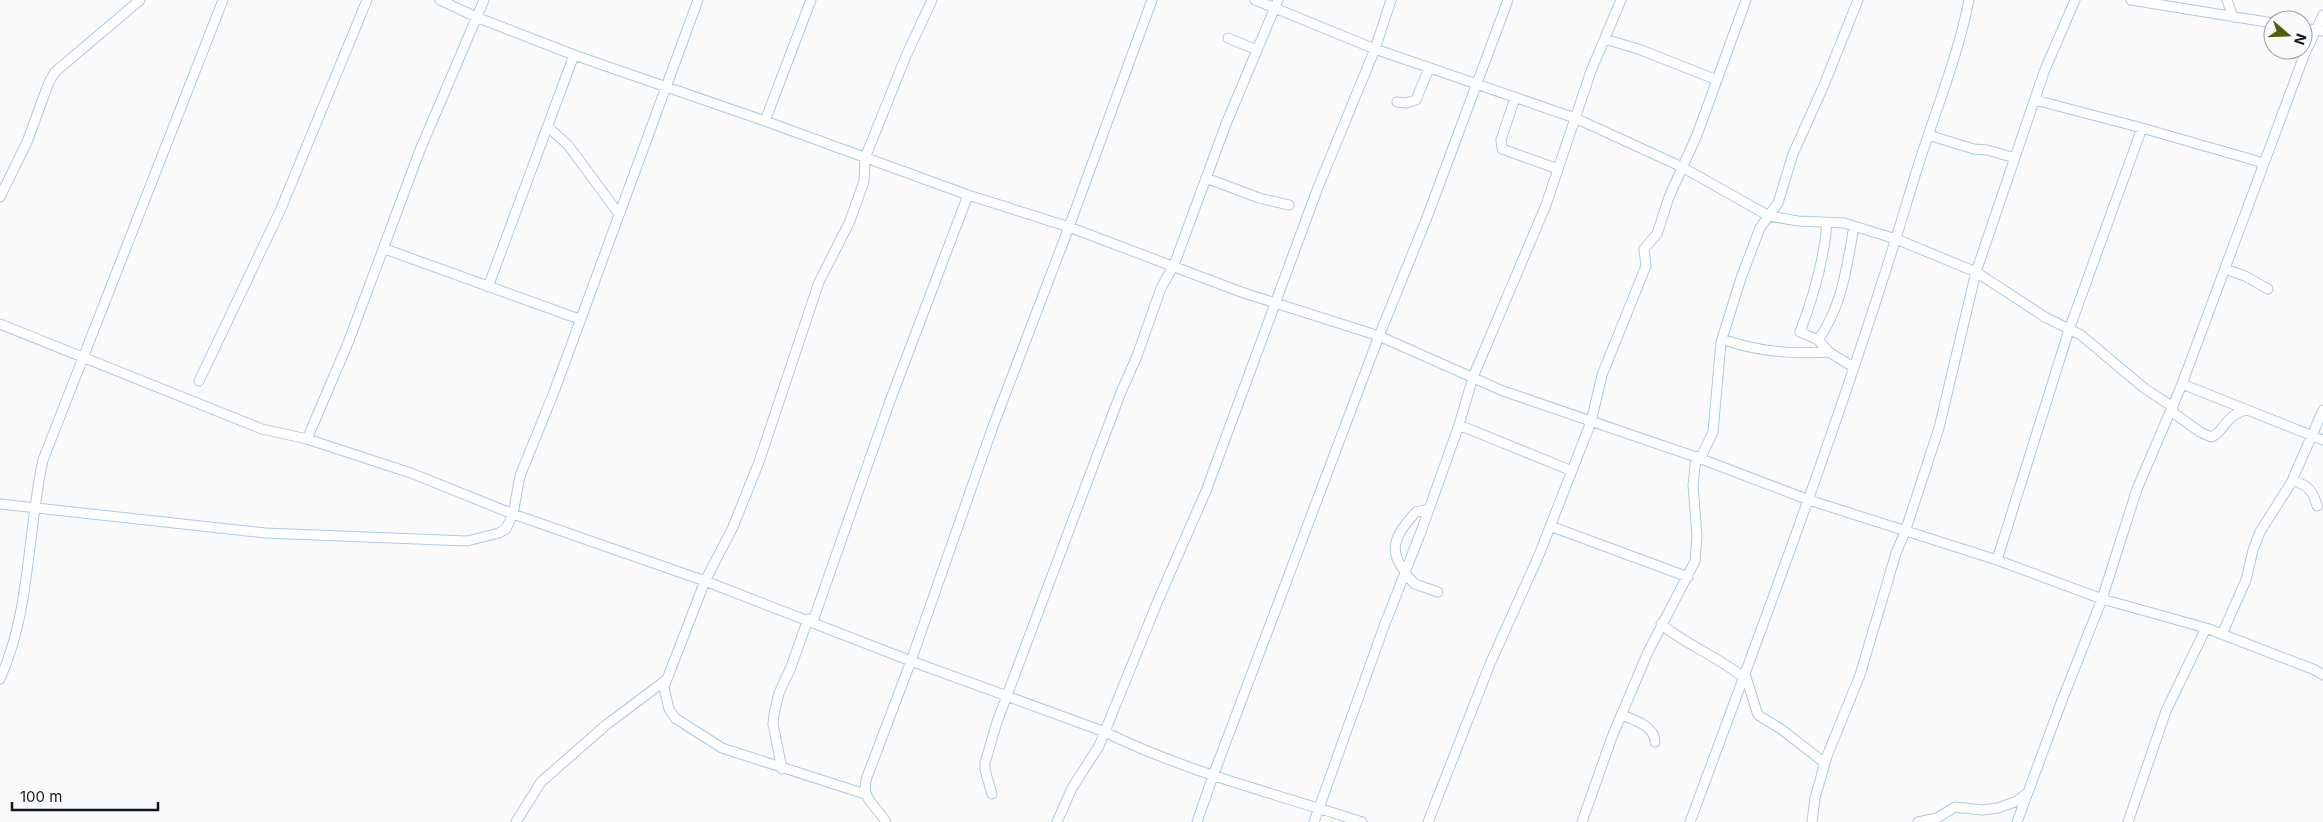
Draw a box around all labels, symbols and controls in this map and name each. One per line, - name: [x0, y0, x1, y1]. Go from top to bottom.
- north arrow: [2263, 10, 2313, 60]
- text: N: [2291, 32, 2311, 47]
- scale bar: [12, 780, 159, 812]
- text: 100 m: [20, 787, 62, 806]

